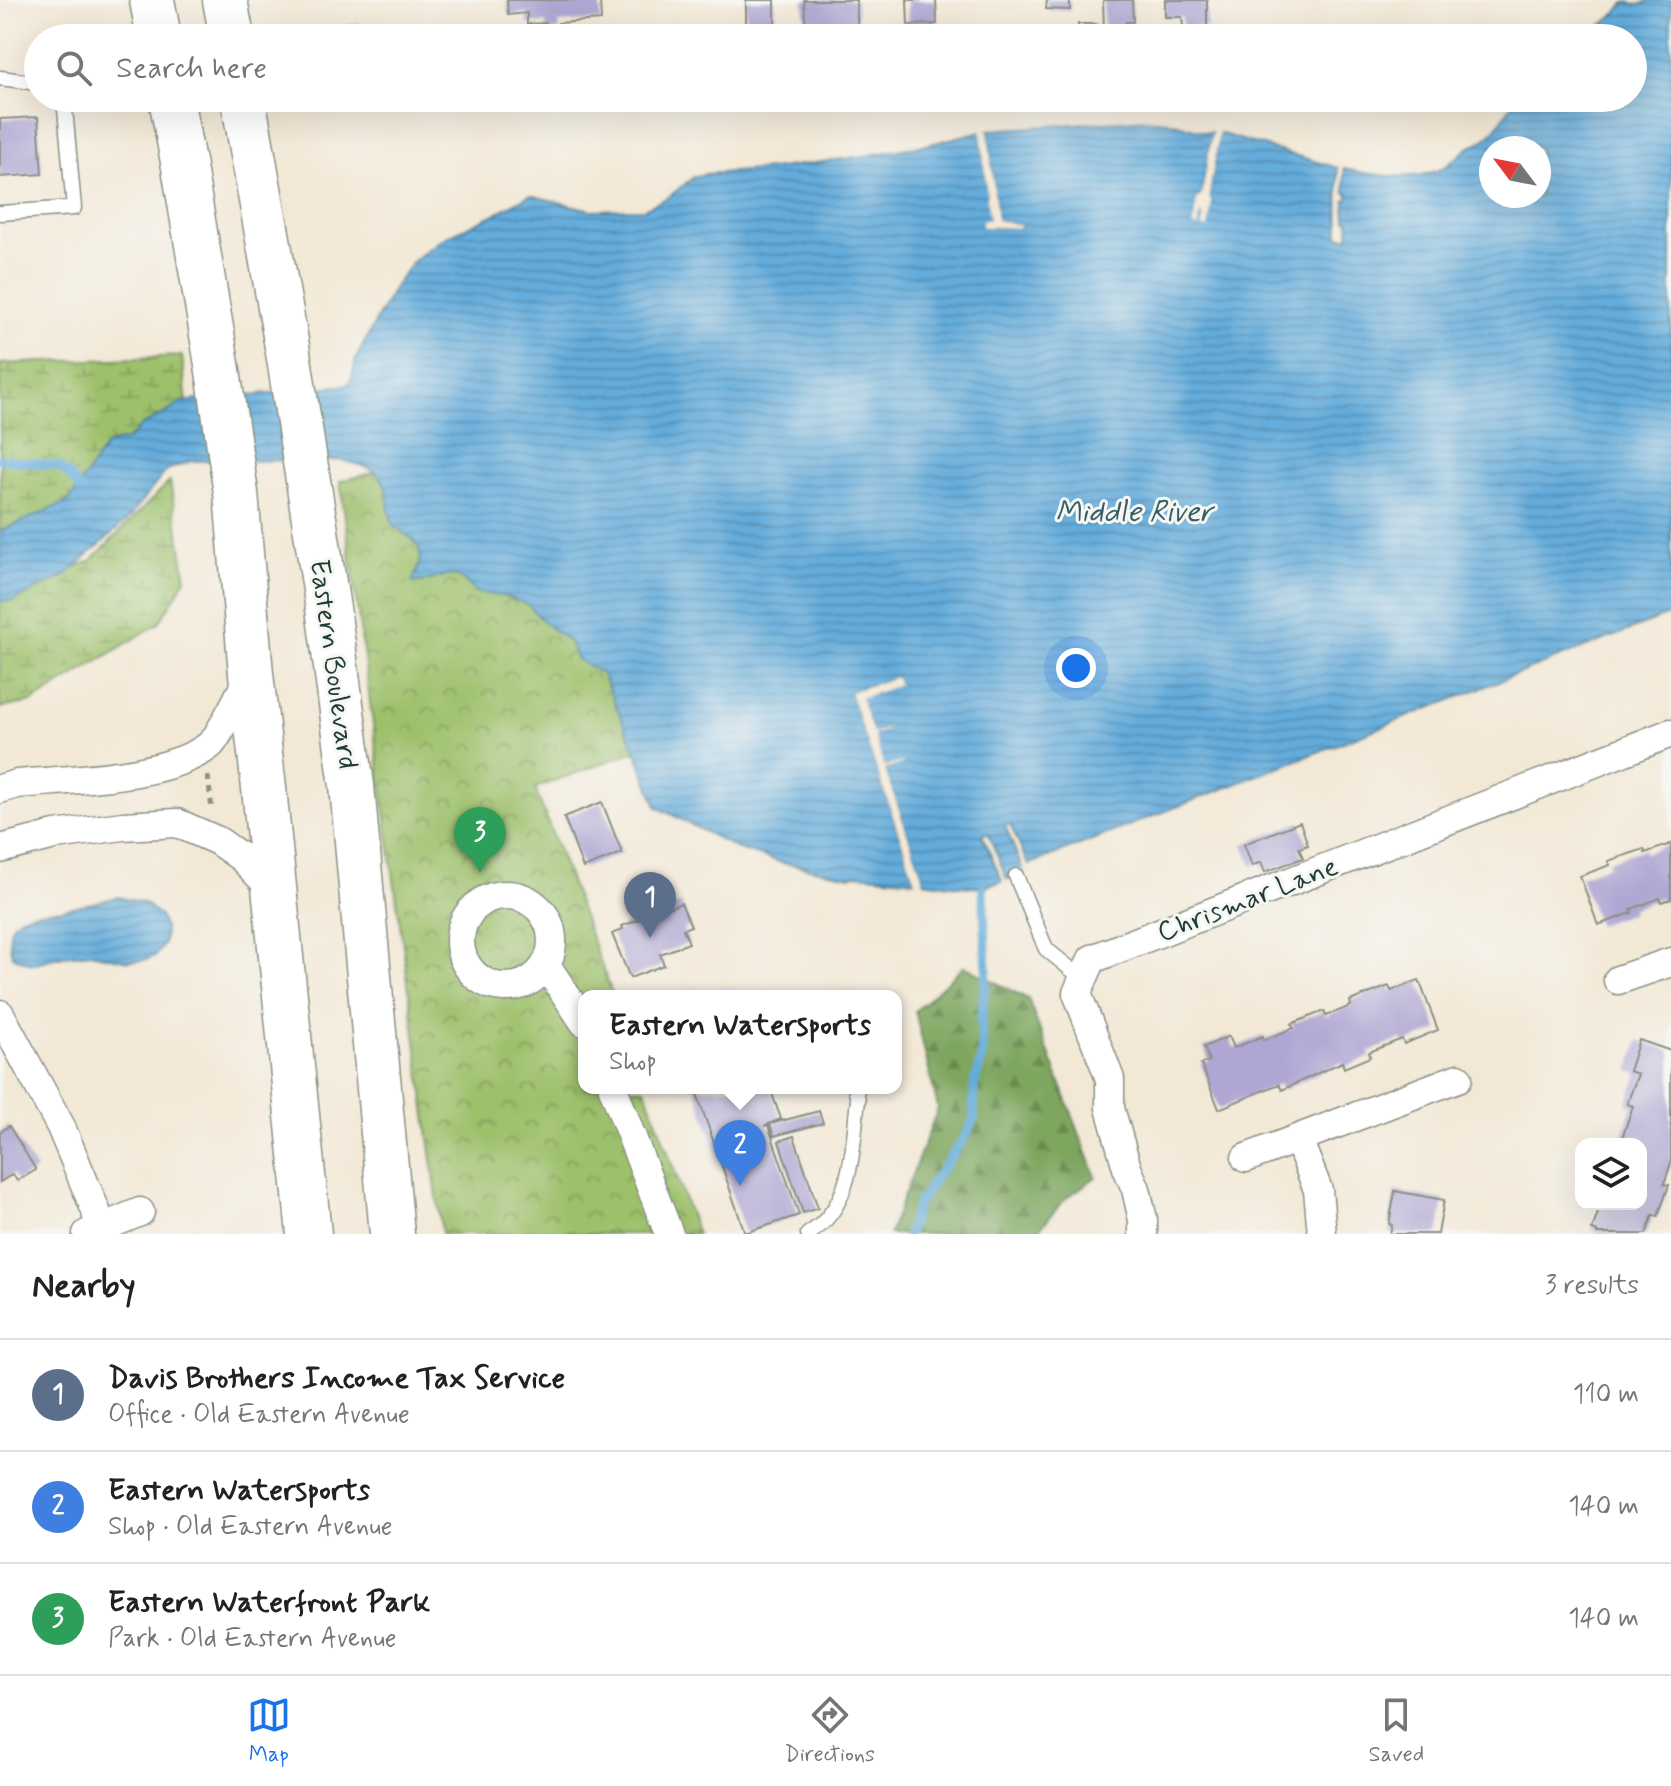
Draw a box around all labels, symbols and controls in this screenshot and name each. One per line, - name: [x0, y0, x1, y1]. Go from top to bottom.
- search box: [24, 24, 1647, 112]
- icon: search: [52, 46, 96, 90]
- text: Search here: [116, 49, 267, 88]
- north arrow: [1479, 136, 1551, 208]
- water label: Middle River: [1055, 493, 1216, 532]
- street label: Eastern Boulevard: [300, 557, 366, 771]
- your location: [1056, 648, 1096, 688]
- pin: 3: [454, 807, 506, 873]
- street label: Chrismar Lane: [1152, 849, 1344, 952]
- pin: 1: [624, 872, 676, 938]
- popup: [578, 990, 902, 1094]
- text: Eastern Watersports: [609, 1006, 871, 1045]
- text: Shop: [609, 1045, 657, 1079]
- pin: 2: [714, 1120, 766, 1186]
- map controls: [1575, 1138, 1647, 1210]
- button: layers: [1575, 1138, 1647, 1210]
- text: Nearby: [32, 1264, 136, 1309]
- text: 3 results: [1545, 1269, 1639, 1303]
- text: Davis Brothers Income Tax Service: [108, 1359, 565, 1398]
- text: 1: [52, 1378, 64, 1412]
- text: 110 m: [1573, 1378, 1639, 1412]
- text: Office · Old Eastern Avenue: [108, 1398, 410, 1432]
- text: Eastern Watersports: [108, 1471, 370, 1510]
- text: 2: [52, 1490, 64, 1524]
- text: 140 m: [1568, 1490, 1639, 1524]
- text: Shop · Old Eastern Avenue: [108, 1510, 393, 1544]
- text: Eastern Waterfront Park: [108, 1583, 430, 1622]
- text: 3: [52, 1602, 64, 1636]
- text: 140 m: [1568, 1602, 1639, 1636]
- text: Park · Old Eastern Avenue: [108, 1622, 397, 1656]
- tab: Map: [247, 1693, 291, 1769]
- tab: Directions: [784, 1693, 875, 1769]
- tab: Saved: [1369, 1693, 1424, 1769]

